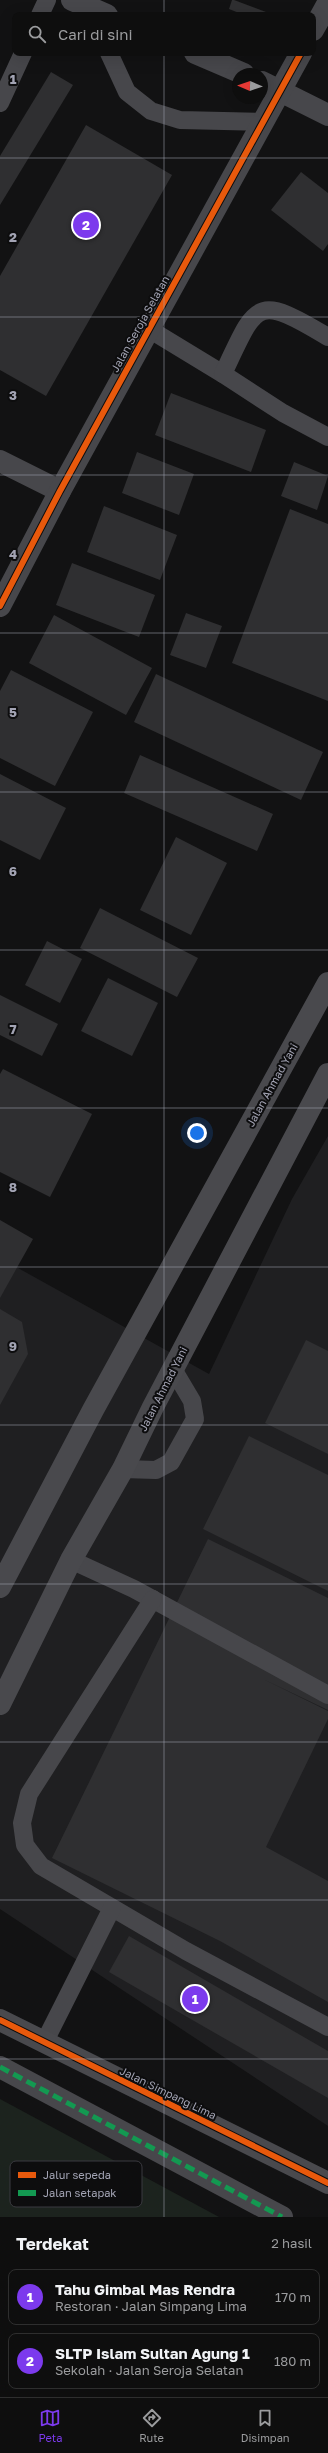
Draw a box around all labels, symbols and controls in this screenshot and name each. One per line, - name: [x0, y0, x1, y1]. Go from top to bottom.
- search box: [12, 12, 316, 56]
- icon: search: [26, 23, 48, 45]
- text: Cari di sini: [58, 25, 133, 43]
- north arrow: [232, 68, 268, 104]
- text: 1: [10, 71, 17, 87]
- pin: 2: [73, 210, 99, 240]
- text: 2: [9, 229, 17, 245]
- street label: Jalan Seroja Selatan: [108, 273, 171, 374]
- text: 3: [9, 387, 17, 403]
- text: 4: [9, 546, 17, 562]
- text: 5: [9, 704, 17, 720]
- text: 6: [9, 863, 17, 879]
- text: 7: [9, 1021, 17, 1037]
- street label: Jalan Ahmad Yani: [243, 1041, 300, 1129]
- your location: [187, 1123, 207, 1143]
- text: 8: [9, 1179, 17, 1195]
- text: 9: [9, 1338, 17, 1354]
- street label: Jalan Ahmad Yani: [136, 1344, 190, 1433]
- pin: 1: [182, 1984, 208, 2014]
- street label: Jalan Simpang Lima: [118, 2064, 219, 2122]
- legend: [10, 2161, 142, 2207]
- text: Jalur sepeda: [43, 2168, 111, 2181]
- text: Jalan setapak: [43, 2186, 117, 2199]
- text: Terdekat: [16, 2233, 89, 2254]
- text: 2 hasil: [271, 2235, 312, 2251]
- text: Tahu Gimbal Mas Rendra: [55, 2280, 235, 2298]
- text: 1: [27, 2289, 33, 2305]
- text: 170 m: [275, 2289, 311, 2305]
- text: Restoran · Jalan Simpang Lima: [55, 2298, 247, 2314]
- text: SLTP Islam Sultan Agung 1: [55, 2344, 250, 2362]
- text: 2: [26, 2353, 34, 2369]
- text: 180 m: [274, 2353, 311, 2369]
- text: Sekolah · Jalan Seroja Selatan: [55, 2362, 243, 2378]
- tab: Peta: [38, 2407, 62, 2444]
- tab: Rute: [139, 2407, 164, 2444]
- tab: Disimpan: [241, 2407, 290, 2444]

